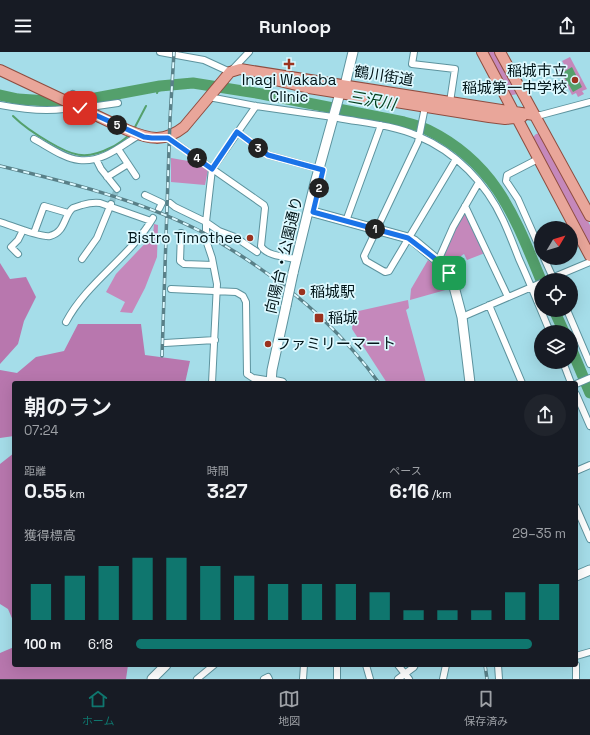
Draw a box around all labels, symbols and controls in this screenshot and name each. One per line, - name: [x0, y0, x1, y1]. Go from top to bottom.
- icon: menu: [12, 15, 34, 37]
- text: Runloop: [259, 15, 331, 38]
- icon: share: [556, 15, 578, 37]
- marker: Inagi Wakaba Clinic: [283, 58, 295, 70]
- street label: 鶴川街道: [353, 61, 415, 90]
- place label: 稲城市立 稲城第一中学校: [462, 61, 567, 97]
- place label: Inagi Wakaba Clinic: [242, 70, 337, 106]
- marker: 稲城市立 稲城第一中学校: [570, 75, 580, 85]
- water label: 三沢川: [346, 86, 399, 115]
- pin: [63, 91, 97, 125]
- icon: check: [69, 97, 91, 119]
- pin: 5: [107, 115, 127, 135]
- text: 5: [114, 118, 120, 132]
- pin: 3: [248, 138, 268, 158]
- text: 3: [255, 141, 261, 155]
- pin: 4: [187, 148, 207, 168]
- text: 4: [194, 151, 201, 165]
- pin: 2: [309, 178, 329, 198]
- text: 2: [316, 181, 322, 195]
- street label: 向陽台・公園通り: [261, 194, 306, 315]
- pin: 1: [365, 219, 385, 239]
- north arrow: [534, 221, 578, 265]
- map controls: [534, 221, 578, 369]
- text: 1: [373, 222, 377, 236]
- place label: Bistro Timothee: [128, 228, 242, 247]
- marker: Bistro Timothee: [245, 233, 255, 243]
- pin: [432, 256, 466, 290]
- icon: arrive: [438, 262, 460, 284]
- button: locate: [534, 273, 578, 317]
- place label: 稲城駅: [310, 282, 355, 301]
- marker: 稲城駅: [297, 287, 307, 297]
- place label: 稲城: [328, 308, 358, 327]
- marker: 稲城: [313, 312, 325, 324]
- button: layers: [534, 325, 578, 369]
- place label: ファミリーマート: [276, 334, 396, 353]
- marker: ファミリーマート: [263, 339, 273, 349]
- text: 朝のラン: [24, 393, 112, 421]
- button: share: [524, 394, 566, 436]
- text: 07:24: [24, 422, 58, 439]
- text: 距離: [24, 464, 46, 478]
- text: 時間: [207, 464, 229, 478]
- text: ペース: [389, 464, 422, 478]
- text: 0.55: [24, 478, 67, 504]
- text: 3:27: [207, 478, 248, 504]
- text: 6:16: [389, 478, 429, 504]
- text: km: [67, 487, 85, 501]
- text: /km: [429, 487, 451, 501]
- text: 29–35 m: [512, 525, 566, 542]
- text: 獲得標高: [24, 527, 76, 544]
- text: 100 m: [24, 636, 61, 653]
- text: 6:18: [88, 636, 113, 653]
- tab: ホーム: [82, 688, 115, 728]
- tab: 地図: [278, 688, 300, 728]
- tab: 保存済み: [464, 688, 508, 728]

